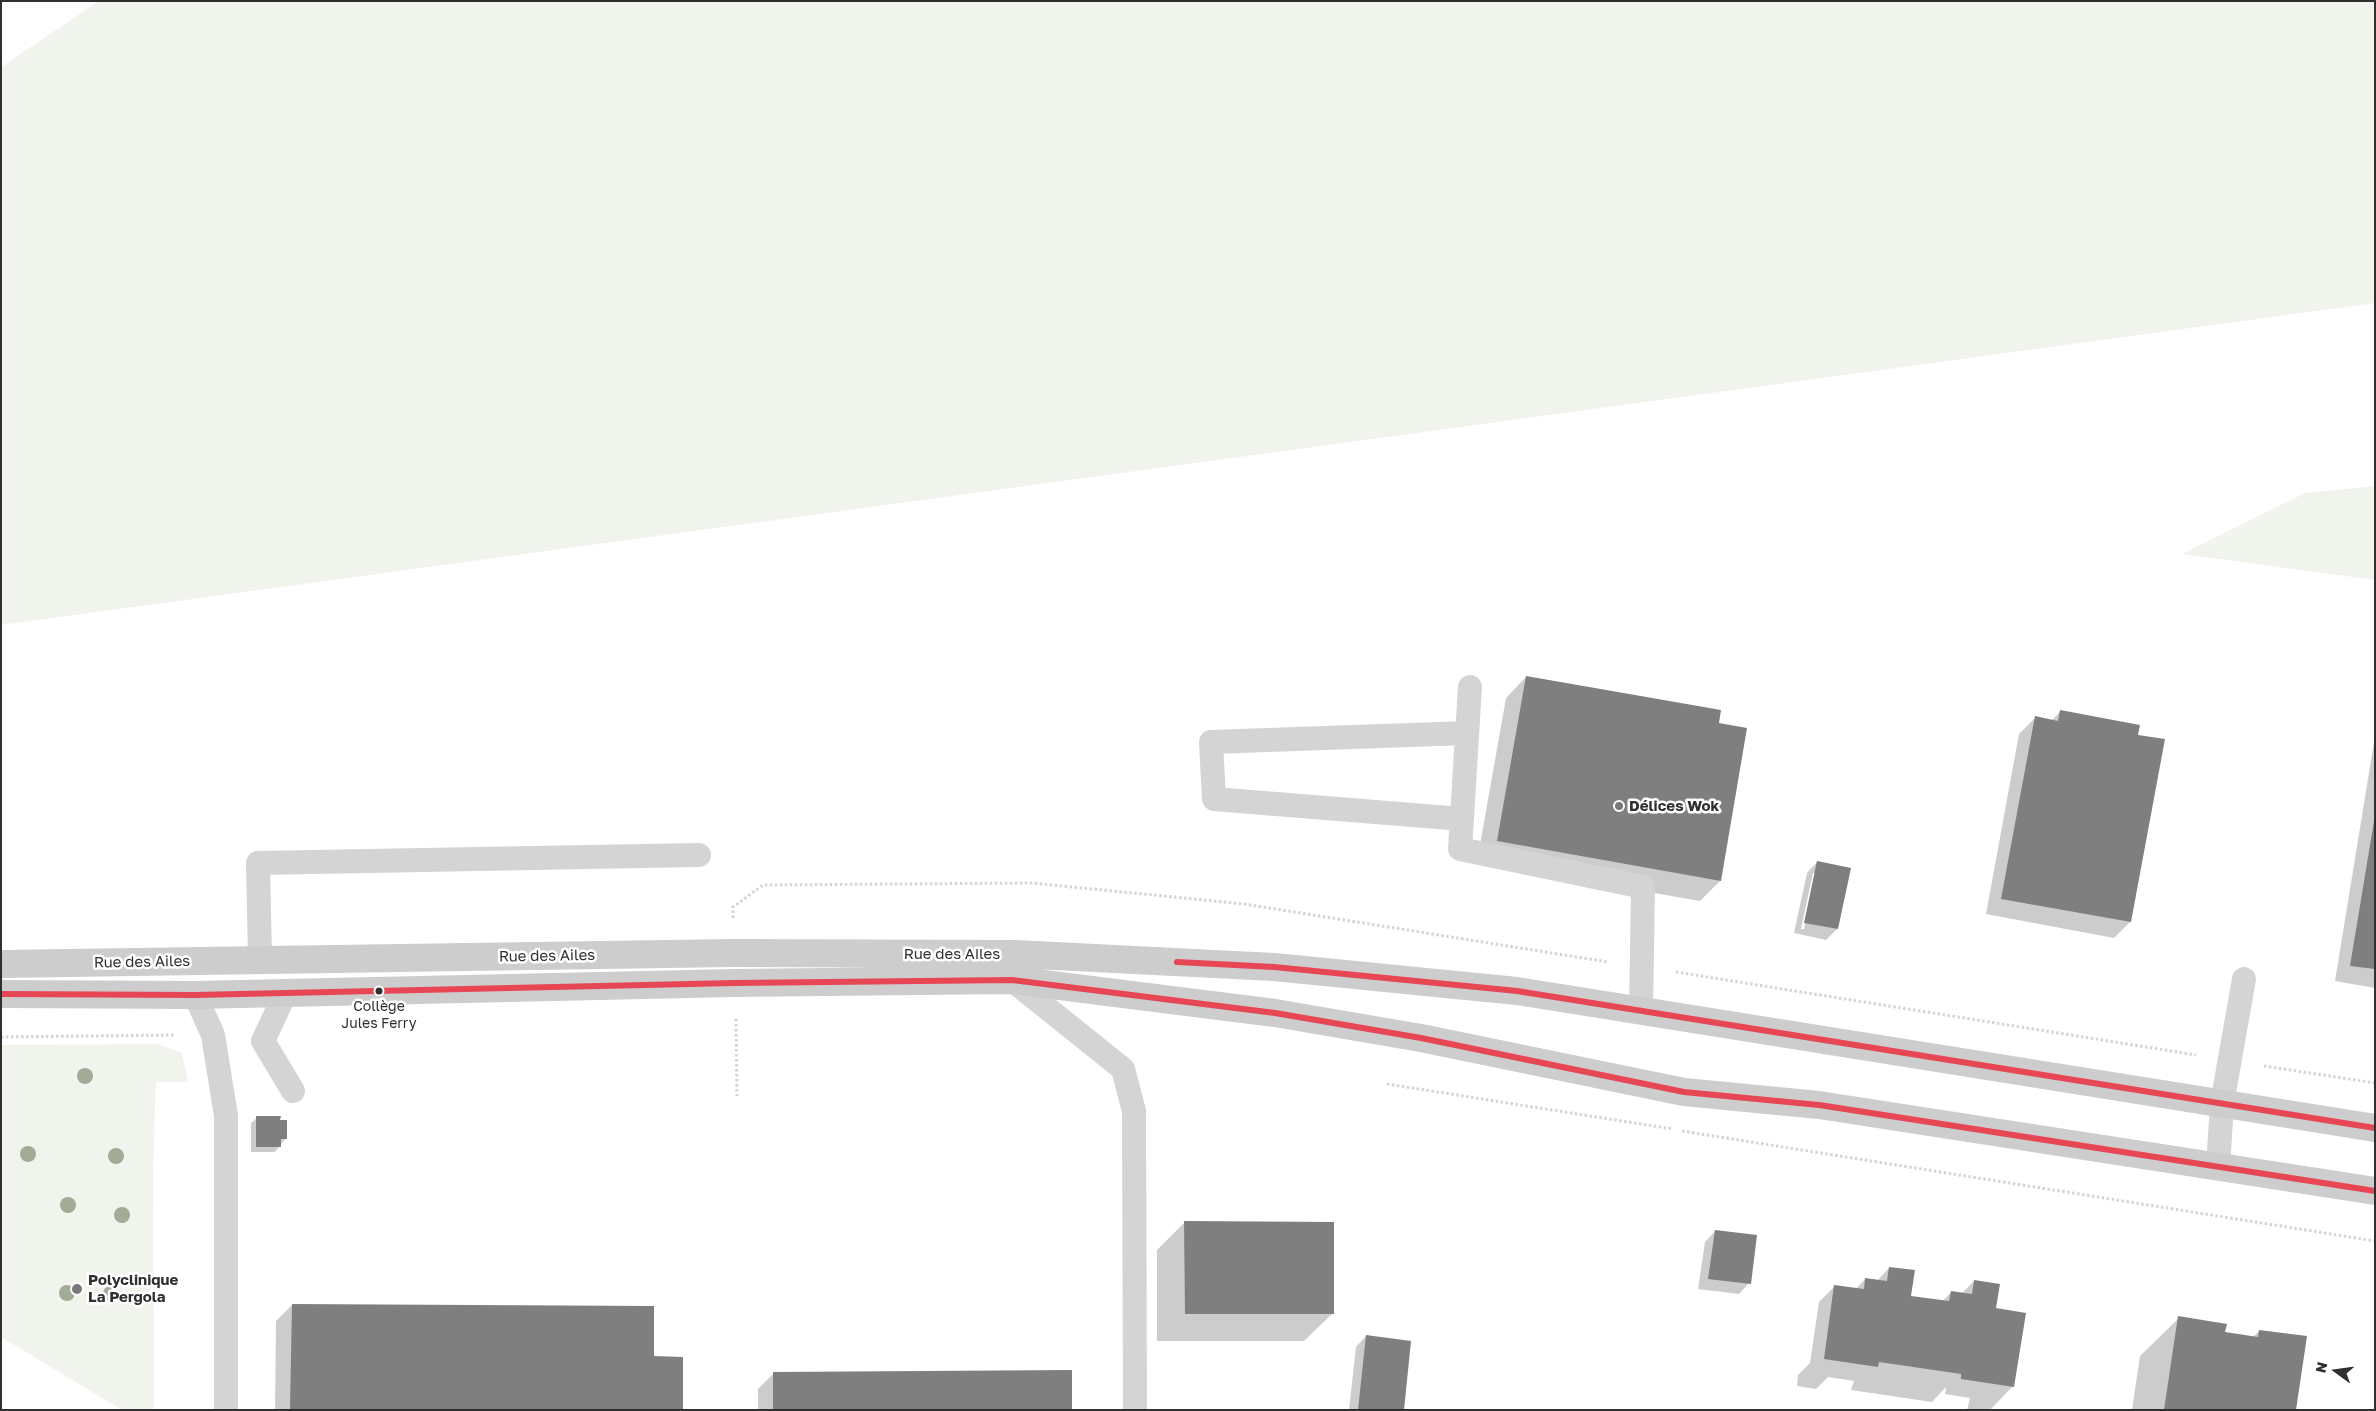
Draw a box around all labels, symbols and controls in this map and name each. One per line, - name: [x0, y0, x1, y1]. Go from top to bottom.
- place label: Délices Wok: [1629, 797, 1719, 815]
- marker: Délices Wok: [1613, 800, 1625, 812]
- street label: Rue des Ailes: [904, 945, 1000, 963]
- street label: Rue des Ailes: [499, 946, 595, 966]
- street label: Rue des Ailes: [94, 952, 190, 972]
- marker: Collège Jules Ferry: [374, 986, 384, 996]
- place label: Collège Jules Ferry: [341, 999, 417, 1032]
- place label: Polyclinique La Pergola: [88, 1271, 178, 1306]
- marker: Polyclinique La Pergola: [70, 1282, 84, 1296]
- north arrow: [2311, 1346, 2361, 1396]
- text: N: [2311, 1360, 2330, 1374]

